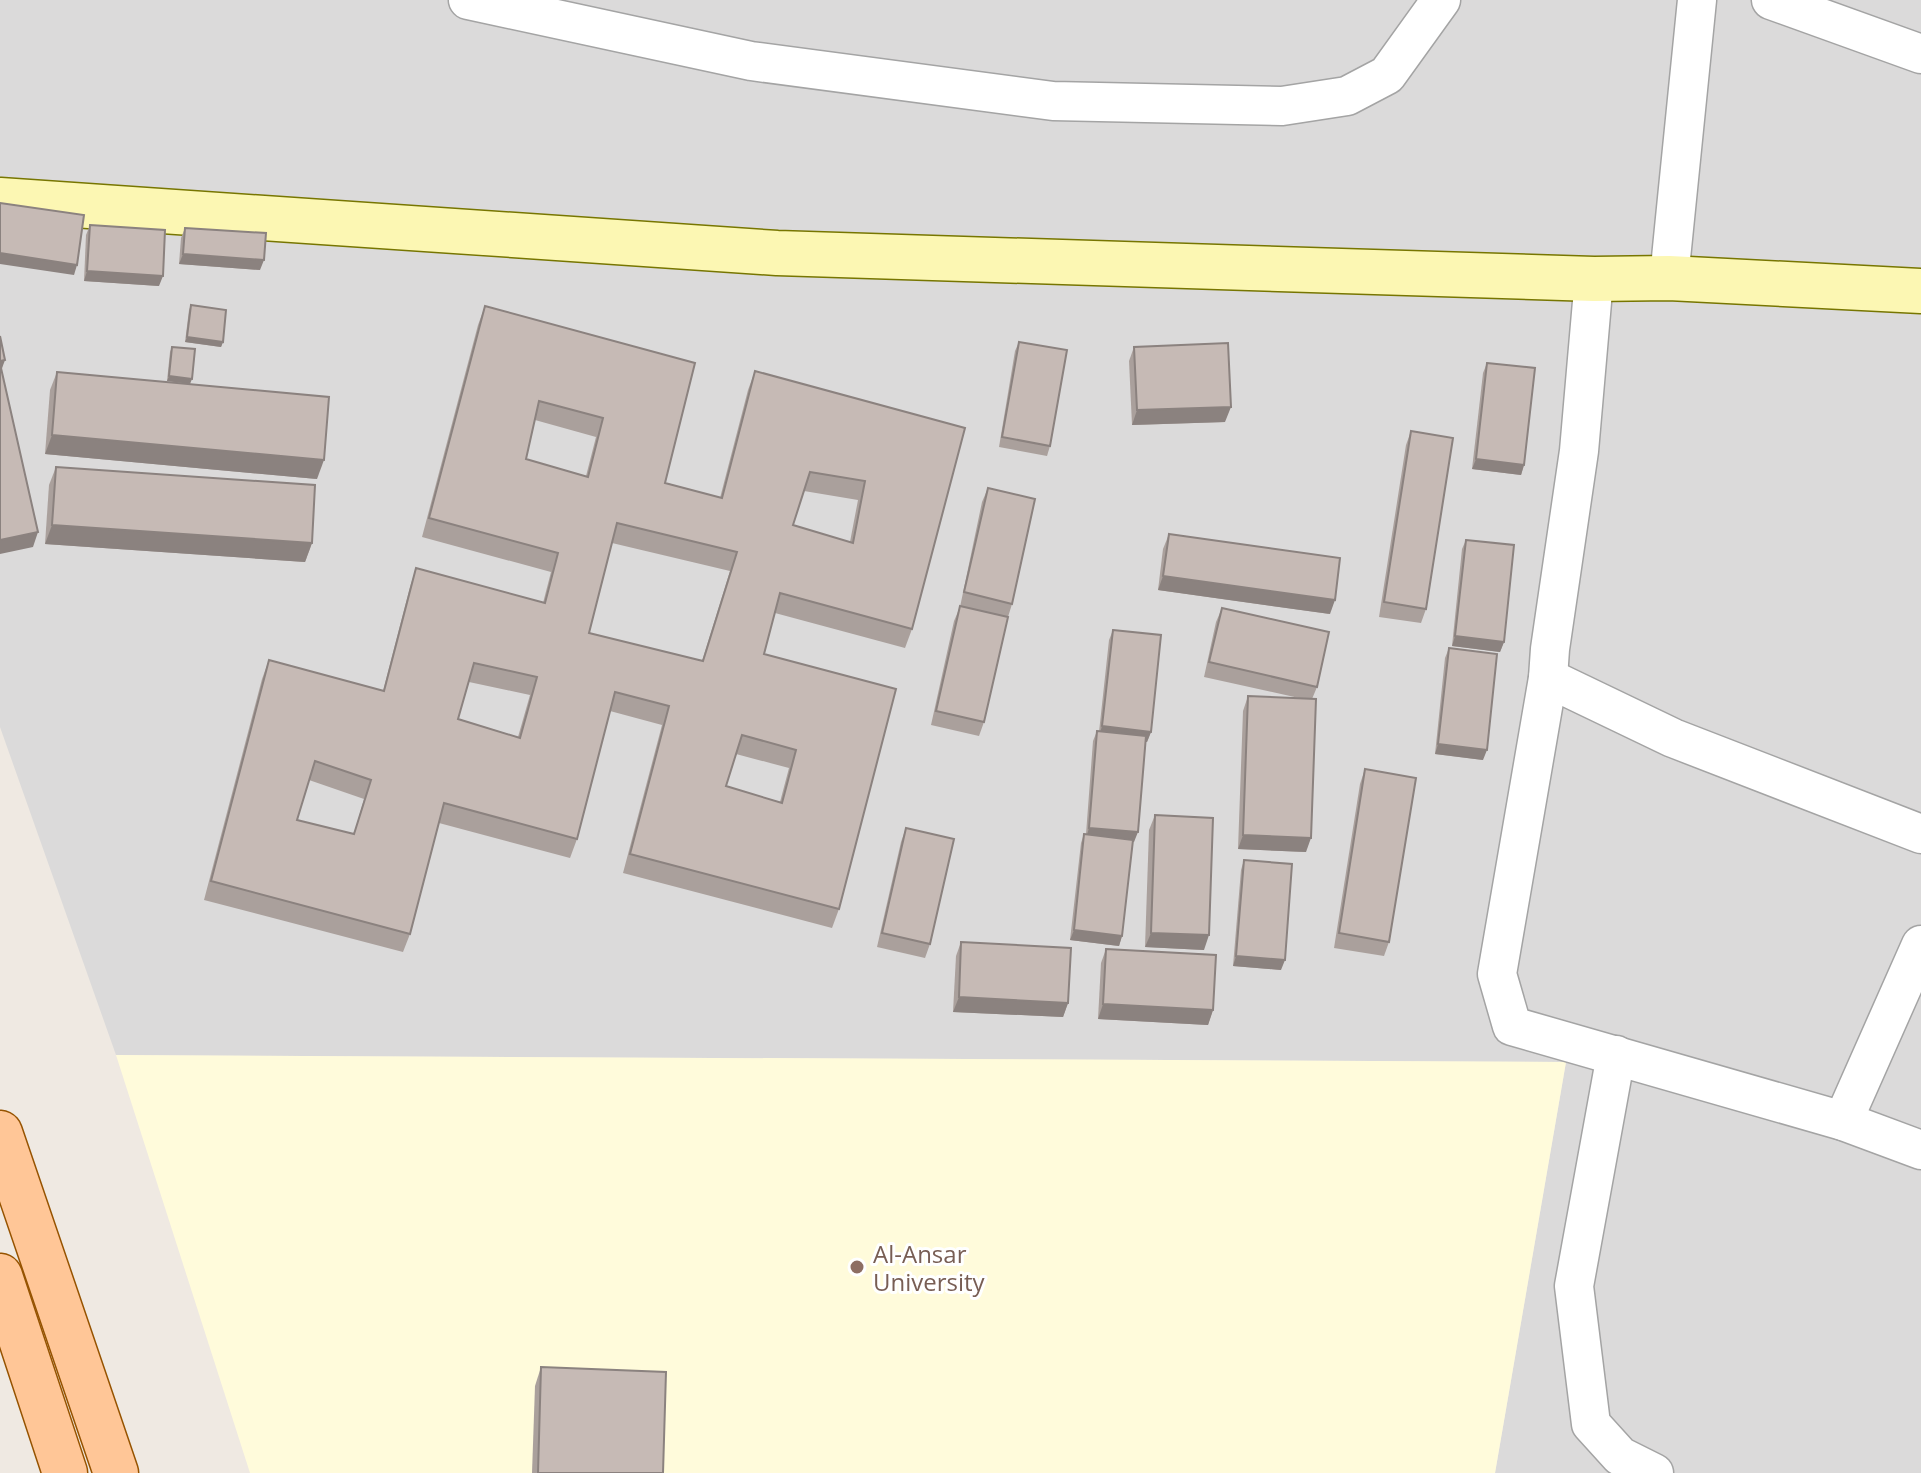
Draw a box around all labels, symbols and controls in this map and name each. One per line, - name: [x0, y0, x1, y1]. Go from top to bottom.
- place label: Al-Ansar University: [873, 1237, 986, 1298]
- marker: Al-Ansar University: [848, 1258, 866, 1276]

